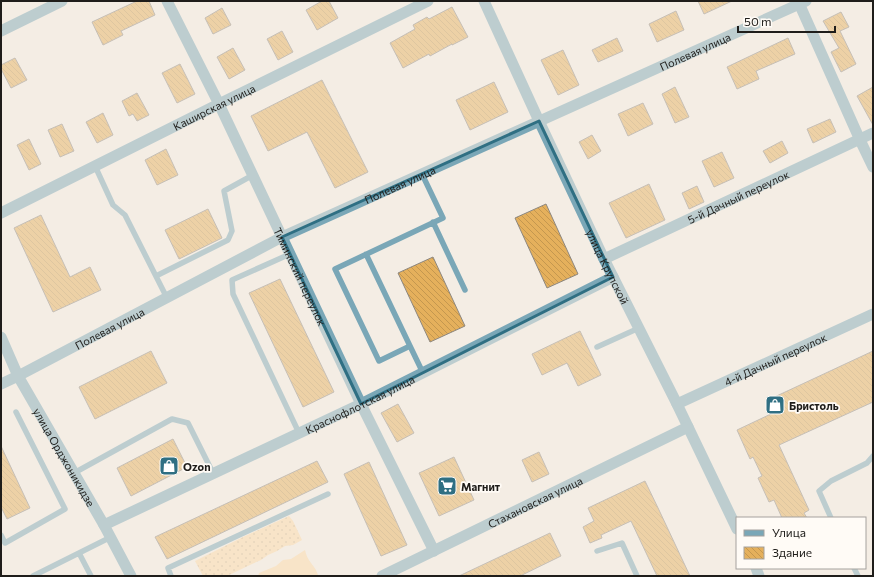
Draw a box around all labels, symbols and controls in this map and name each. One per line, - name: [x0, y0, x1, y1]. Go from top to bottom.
- scale bar: [738, 8, 835, 34]
- text: 50 m: [744, 14, 772, 28]
- street label: Полевая улица: [657, 29, 732, 73]
- street label: Каширская улица: [171, 81, 257, 133]
- street label: Полевая улица: [362, 162, 437, 206]
- street label: 5-й Дачный переулок: [685, 167, 791, 226]
- street label: Тиминский переулок: [272, 225, 329, 328]
- street label: улица Крупской: [584, 227, 632, 306]
- street label: Полевая улица: [72, 304, 146, 351]
- street label: 4-й Дачный переулок: [722, 330, 828, 388]
- street label: Краснофлотская улица: [303, 372, 416, 436]
- shop icon: Бристоль: [764, 394, 786, 416]
- place label: Бристоль: [789, 399, 839, 412]
- street label: улица Орджоникидзе: [31, 405, 98, 509]
- shop icon: Ozon: [158, 455, 180, 477]
- place label: Ozon: [183, 460, 211, 473]
- street label: Стахановская улица: [485, 473, 584, 530]
- supermarket icon: Магнит: [436, 475, 458, 497]
- place label: Магнит: [461, 480, 501, 493]
- legend: [736, 517, 866, 569]
- text: Улица: [772, 525, 806, 539]
- text: Здание: [772, 545, 812, 559]

